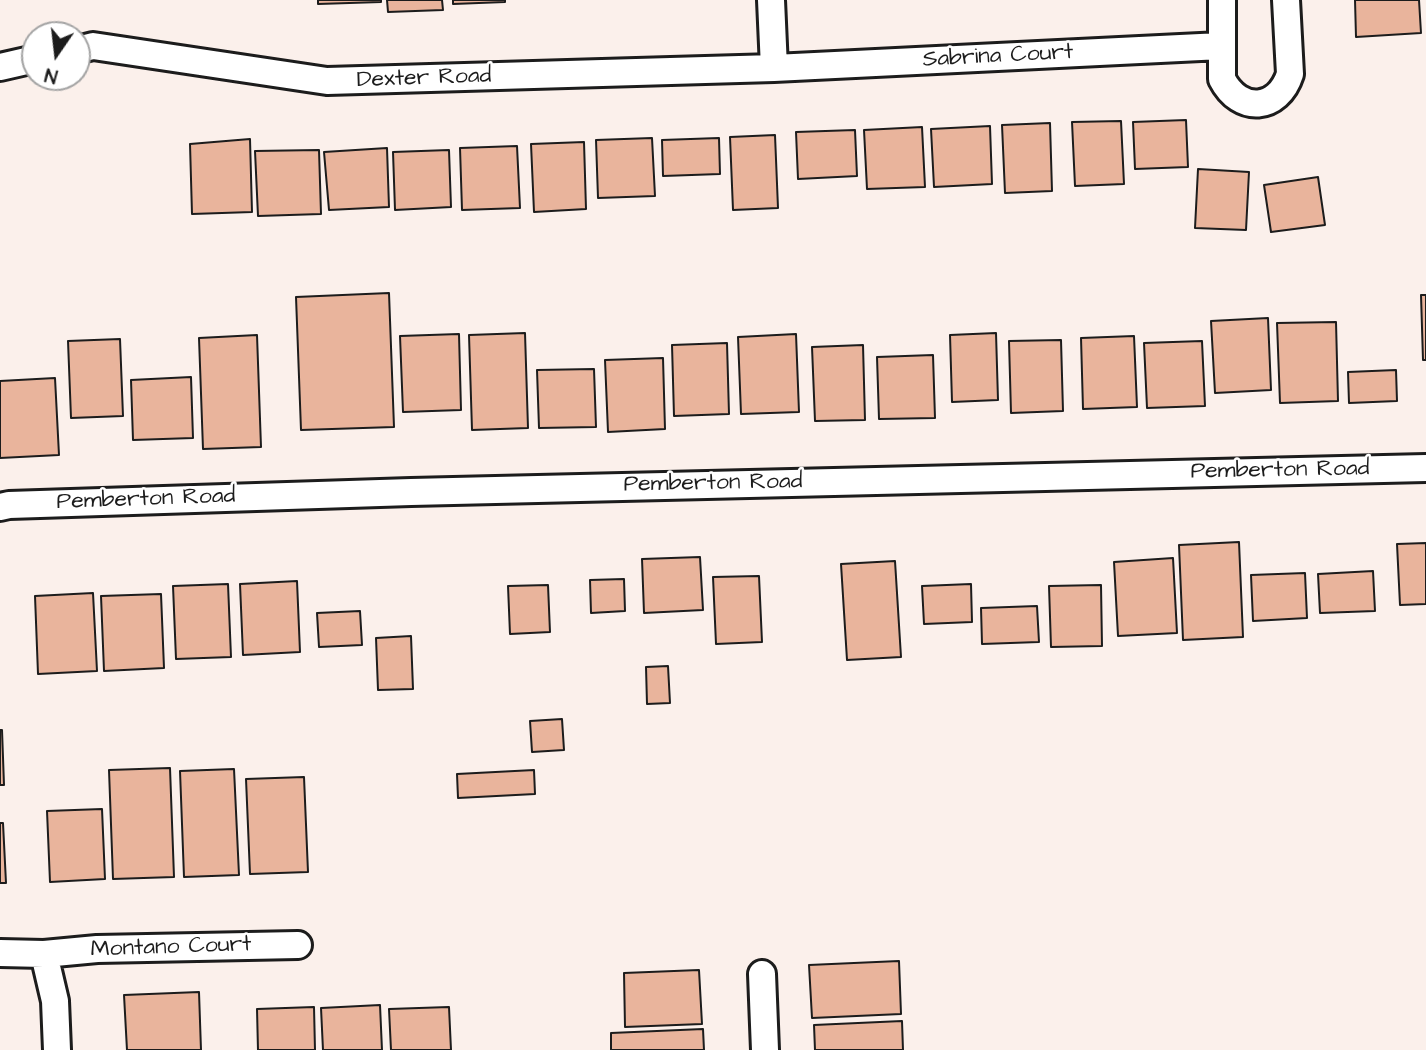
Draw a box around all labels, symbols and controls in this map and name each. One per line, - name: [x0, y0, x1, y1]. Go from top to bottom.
- north arrow: [21, 21, 91, 91]
- street label: Sabrina Court: [922, 39, 1074, 75]
- text: N: [42, 60, 60, 89]
- street label: Dexter Road: [356, 63, 492, 95]
- street label: Pemberton Road: [1190, 456, 1370, 486]
- street label: Pemberton Road: [623, 469, 803, 499]
- street label: Pemberton Road: [56, 483, 236, 517]
- street label: Montano Court: [90, 931, 252, 965]

